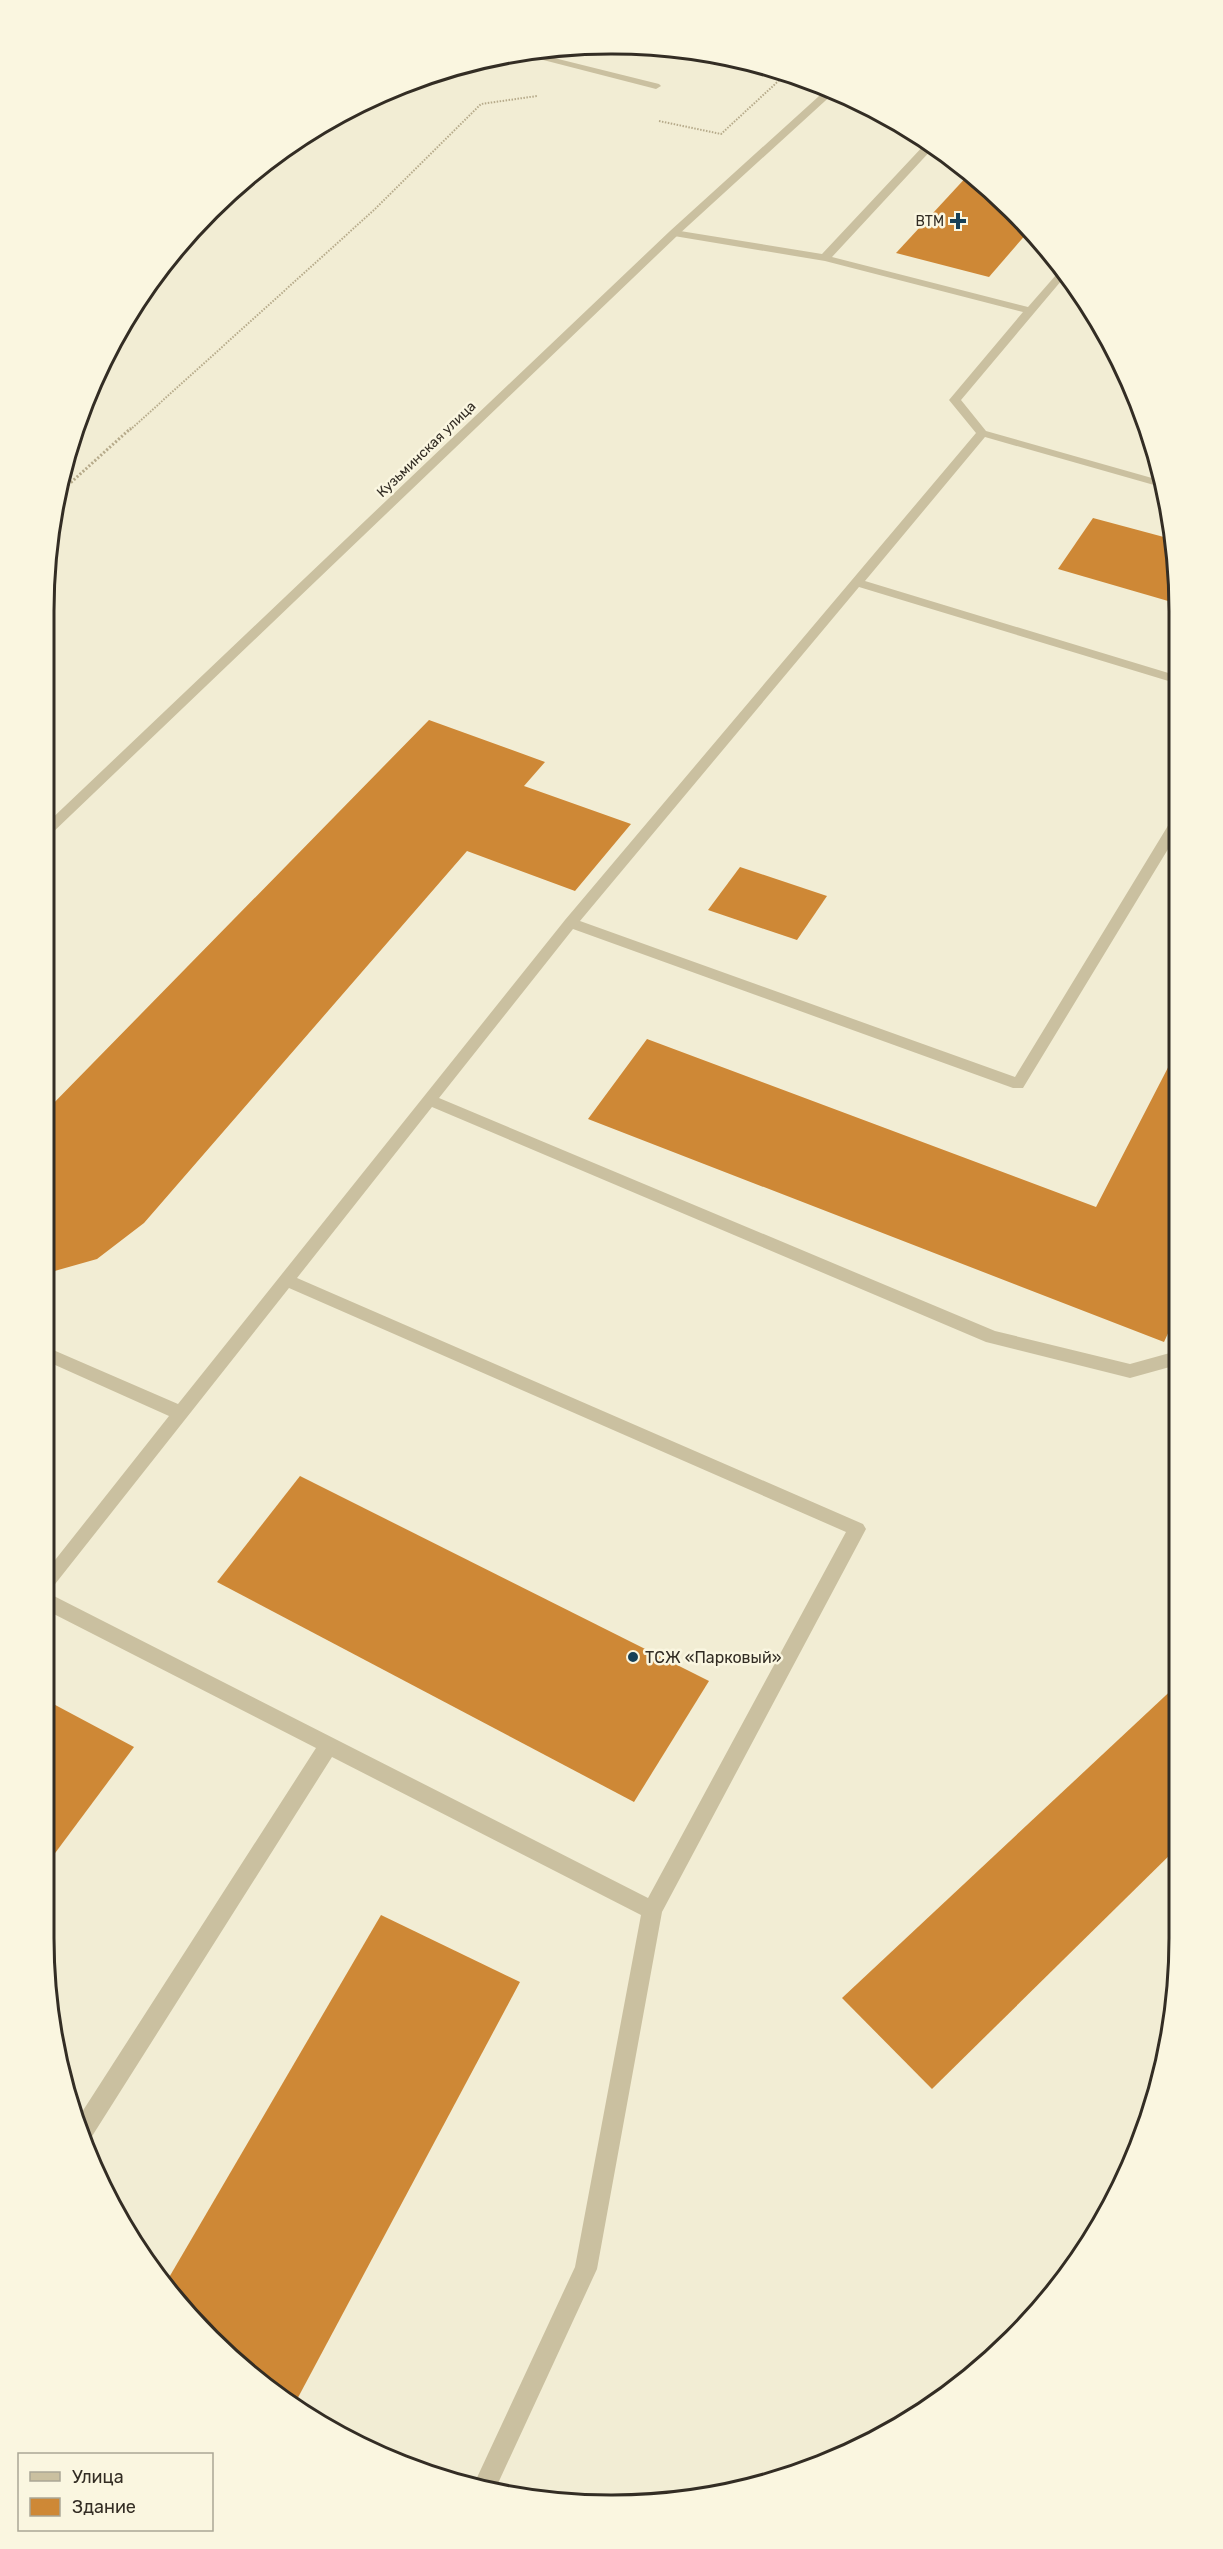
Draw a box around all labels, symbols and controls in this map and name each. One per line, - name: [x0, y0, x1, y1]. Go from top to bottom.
- marker: ВТМ: [949, 212, 967, 230]
- place label: ВТМ: [915, 213, 944, 230]
- street label: Кузьминская улица: [373, 398, 479, 501]
- place label: ТСЖ «Парковый»: [645, 1648, 782, 1667]
- marker: ТСЖ «Парковый»: [626, 1650, 640, 1664]
- legend: [18, 2453, 213, 2531]
- text: Улица: [72, 2466, 124, 2488]
- text: Здание: [72, 2496, 136, 2518]

